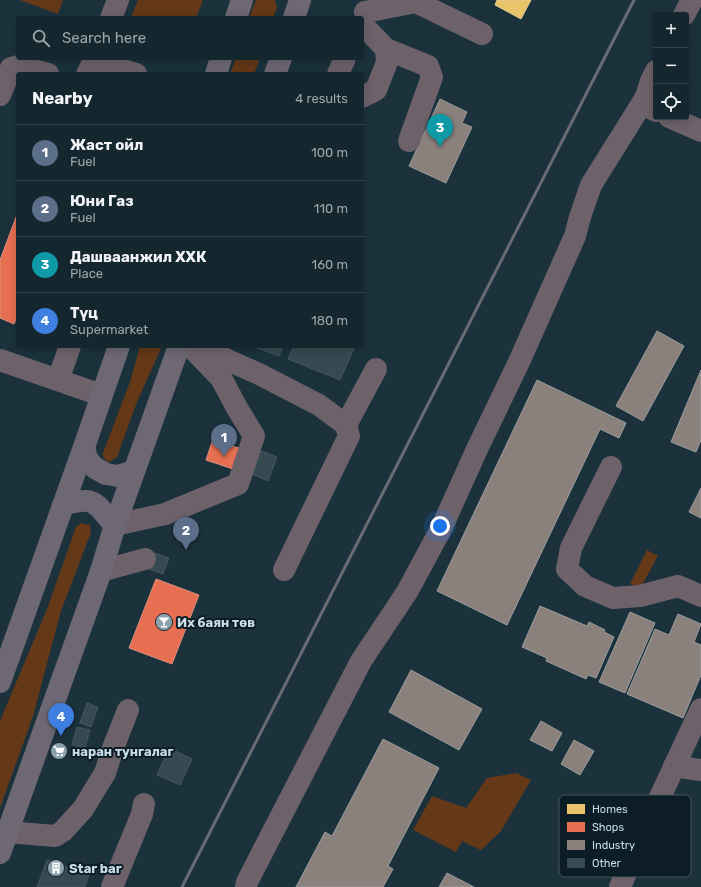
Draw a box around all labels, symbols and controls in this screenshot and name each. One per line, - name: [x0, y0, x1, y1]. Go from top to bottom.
- map controls: [653, 12, 689, 120]
- button: +: [653, 12, 689, 48]
- search box: [16, 16, 364, 60]
- icon: search: [30, 27, 52, 49]
- text: Search here: [62, 29, 146, 47]
- button: −: [653, 48, 689, 84]
- button: locate: [653, 84, 689, 120]
- text: Nearby: [32, 88, 93, 108]
- text: 4 results: [295, 91, 348, 106]
- pin: 3: [427, 114, 453, 147]
- text: Жаст ойл: [70, 136, 143, 154]
- text: 1: [42, 145, 48, 160]
- text: 100 m: [311, 145, 348, 160]
- text: Fuel: [70, 154, 96, 169]
- text: Юни Газ: [70, 192, 134, 210]
- text: 2: [41, 201, 49, 216]
- text: 110 m: [314, 201, 348, 216]
- text: Fuel: [70, 210, 96, 225]
- text: Дашваанжил ХХК: [70, 248, 206, 266]
- text: 3: [41, 257, 49, 272]
- text: 160 m: [312, 257, 348, 272]
- text: Place: [70, 266, 103, 281]
- text: Түц: [70, 304, 98, 322]
- text: 4: [41, 313, 49, 328]
- text: 180 m: [311, 313, 348, 328]
- text: Supermarket: [70, 322, 148, 337]
- pin: 1: [211, 424, 237, 457]
- your location: [430, 516, 450, 536]
- pin: 2: [173, 517, 199, 550]
- bar icon: Их баян төв: [154, 612, 174, 632]
- place label: Их баян төв: [177, 615, 255, 630]
- pin: 4: [48, 703, 74, 736]
- supermarket icon: наран тунгалаг: [49, 741, 69, 761]
- place label: наран тунгалаг: [72, 744, 173, 759]
- legend: [559, 795, 691, 877]
- text: Homes: [592, 803, 628, 816]
- text: Shops: [592, 821, 624, 834]
- text: Industry: [592, 839, 635, 852]
- text: Other: [592, 857, 622, 870]
- building icon: Star bar: [46, 858, 66, 878]
- place label: Star bar: [69, 861, 122, 876]

